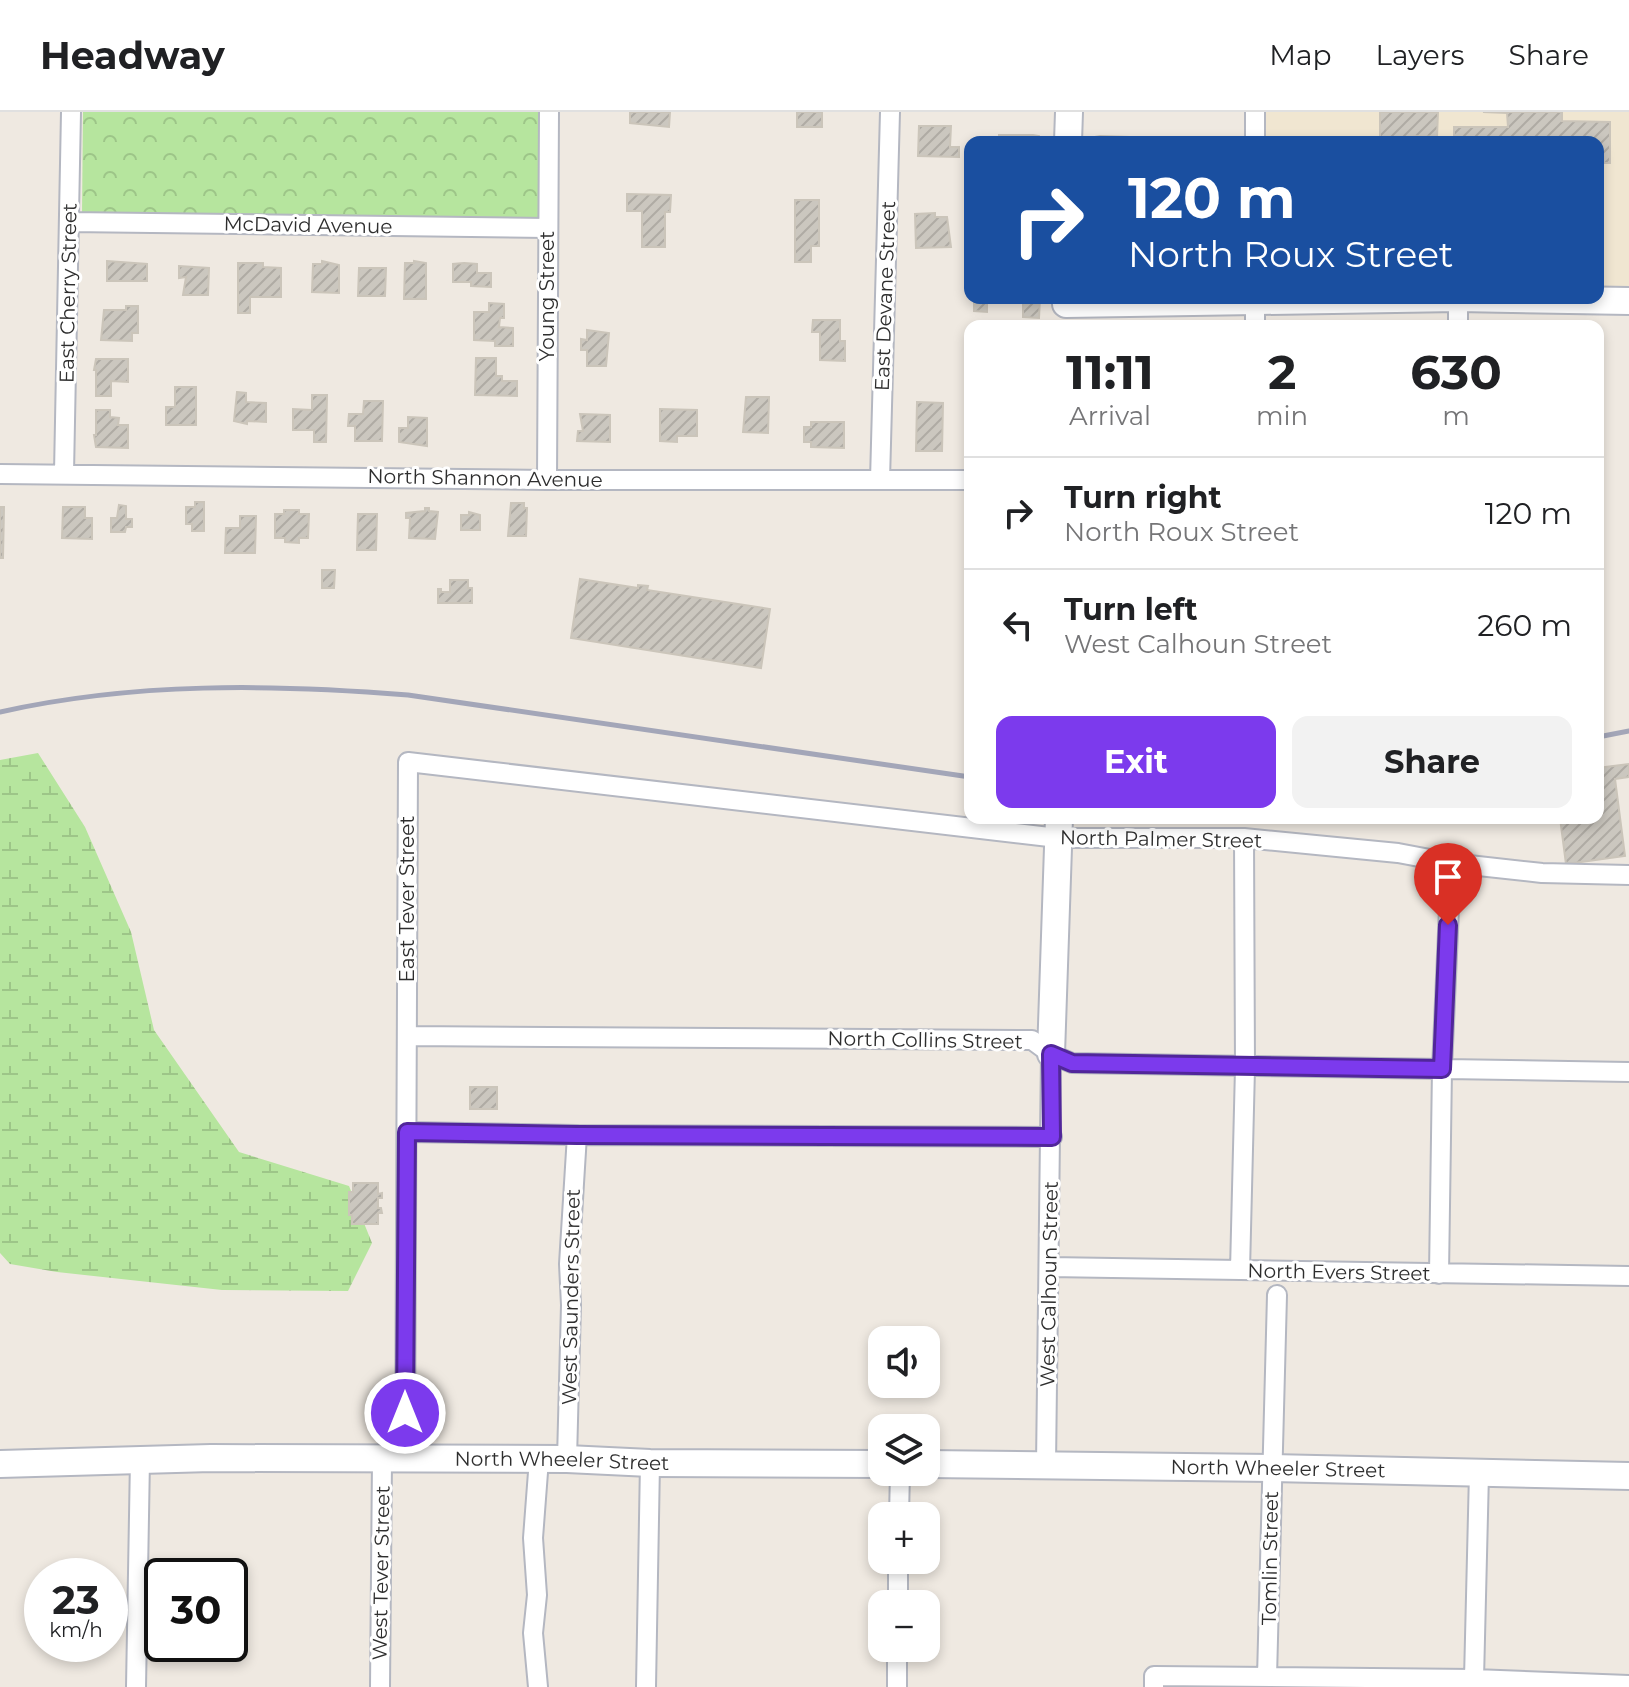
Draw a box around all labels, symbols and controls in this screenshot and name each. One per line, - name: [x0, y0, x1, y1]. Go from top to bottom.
- text: Headway: [40, 32, 225, 79]
- text: Map: [1269, 38, 1332, 72]
- text: Layers: [1376, 38, 1465, 72]
- text: Share: [1509, 38, 1589, 72]
- text: 120 m: [1128, 164, 1296, 232]
- icon: right: [996, 168, 1100, 272]
- street label: East Devane Street: [870, 201, 900, 391]
- street label: East Cherry Street: [54, 203, 82, 383]
- street label: McDavid Avenue: [223, 212, 393, 238]
- street label: Young Street: [535, 231, 559, 361]
- text: North Roux Street: [1128, 232, 1454, 276]
- text: 11:11: [1066, 343, 1154, 401]
- text: 2: [1268, 343, 1296, 401]
- text: 630: [1410, 343, 1502, 401]
- text: Arrival: [1069, 400, 1151, 432]
- text: min: [1256, 400, 1308, 432]
- text: m: [1442, 400, 1470, 432]
- street label: North Shannon Avenue: [367, 464, 603, 492]
- text: Turn right: [1064, 479, 1221, 516]
- icon: right: [996, 491, 1040, 535]
- text: 120 m: [1485, 495, 1572, 532]
- text: North Roux Street: [1064, 516, 1299, 548]
- text: Turn left: [1064, 591, 1197, 628]
- icon: left: [996, 603, 1040, 647]
- text: 260 m: [1477, 607, 1572, 644]
- text: West Calhoun Street: [1064, 628, 1332, 660]
- button: Exit: [996, 716, 1276, 808]
- button: Share: [1292, 716, 1572, 808]
- street label: East Tever Street: [395, 816, 419, 982]
- street label: North Palmer Street: [1060, 825, 1262, 853]
- pin: [1414, 843, 1482, 925]
- icon: arrive: [1426, 855, 1470, 899]
- street label: North Collins Street: [827, 1026, 1023, 1054]
- street label: West Calhoun Street: [1035, 1181, 1063, 1387]
- street label: West Saunders Street: [557, 1189, 585, 1405]
- street label: North Evers Street: [1247, 1258, 1431, 1286]
- map controls: [868, 1326, 940, 1662]
- button: sound: [868, 1326, 940, 1398]
- position arrow: [363, 1371, 447, 1455]
- button: layers: [868, 1414, 940, 1486]
- street label: North Wheeler Street: [454, 1447, 669, 1475]
- street label: North Wheeler Street: [1170, 1455, 1386, 1483]
- street label: West Tever Street: [367, 1485, 395, 1661]
- street label: Tomlin Street: [1257, 1491, 1283, 1625]
- button: +: [868, 1502, 940, 1574]
- speed limit sign: 30: [144, 1558, 248, 1662]
- text: 23: [52, 1575, 100, 1624]
- button: −: [868, 1590, 940, 1662]
- text: km/h: [49, 1618, 103, 1642]

